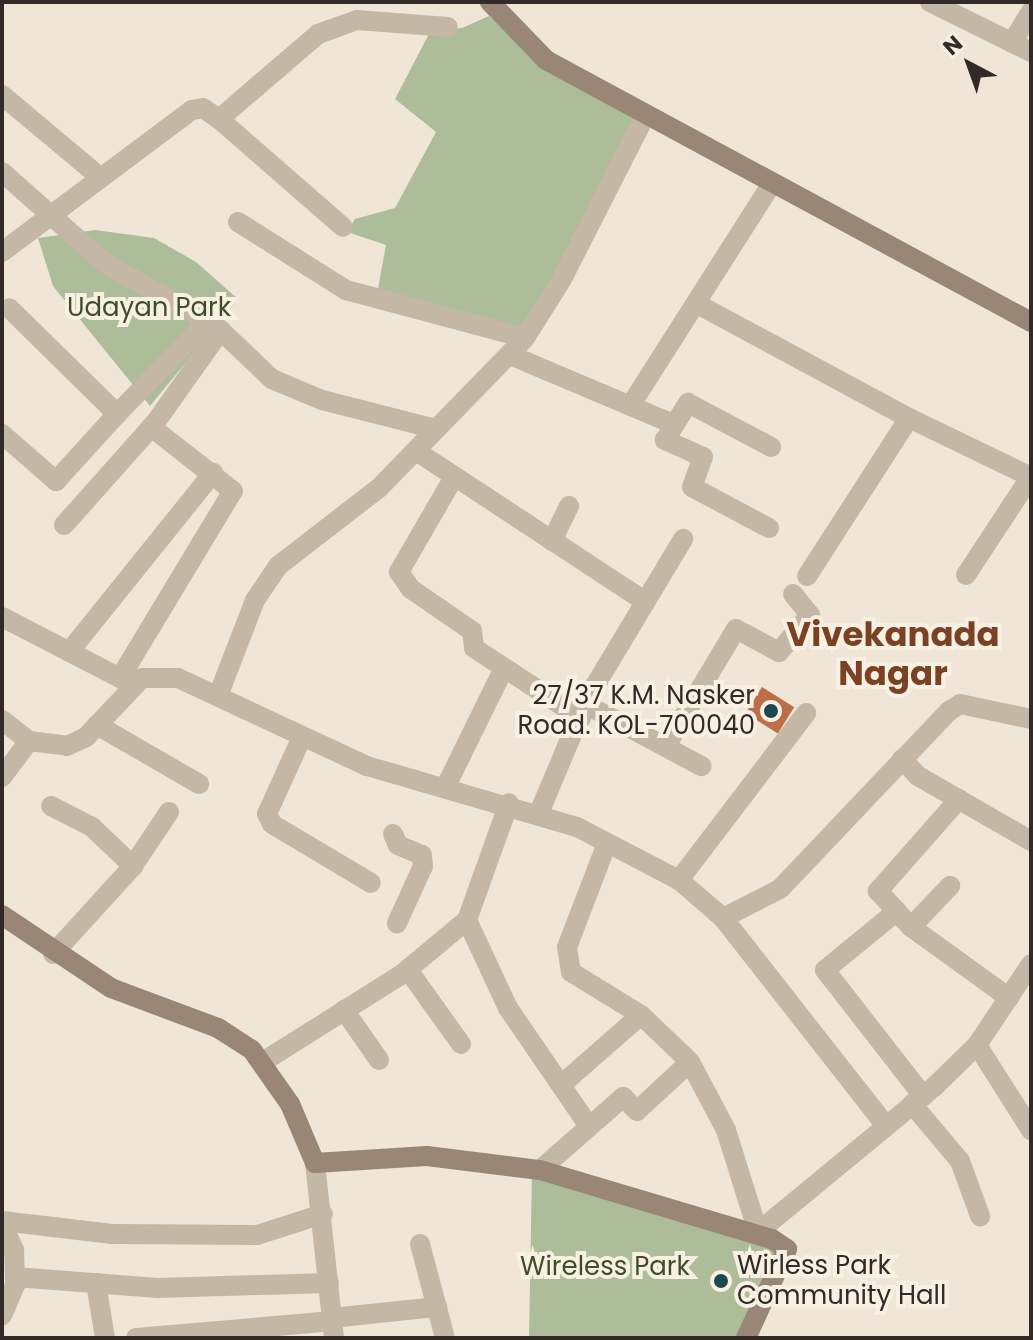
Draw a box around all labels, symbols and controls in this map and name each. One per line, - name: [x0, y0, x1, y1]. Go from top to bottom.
- north arrow: [929, 24, 1009, 104]
- text: N: [937, 28, 969, 63]
- park label: Udayan Park: [67, 292, 231, 324]
- district label: Vivekanada Nagar: [786, 614, 1000, 694]
- place label: 27/37 K.M. Nasker Road. KOL-700040: [518, 680, 755, 742]
- marker: 27/37 K.M. Nasker Road. KOL-700040: [762, 702, 780, 720]
- place label: Wirless Park Community Hall: [737, 1250, 946, 1312]
- park label: Wireless Park: [520, 1251, 690, 1283]
- marker: Wirless Park Community Hall: [712, 1272, 730, 1290]

